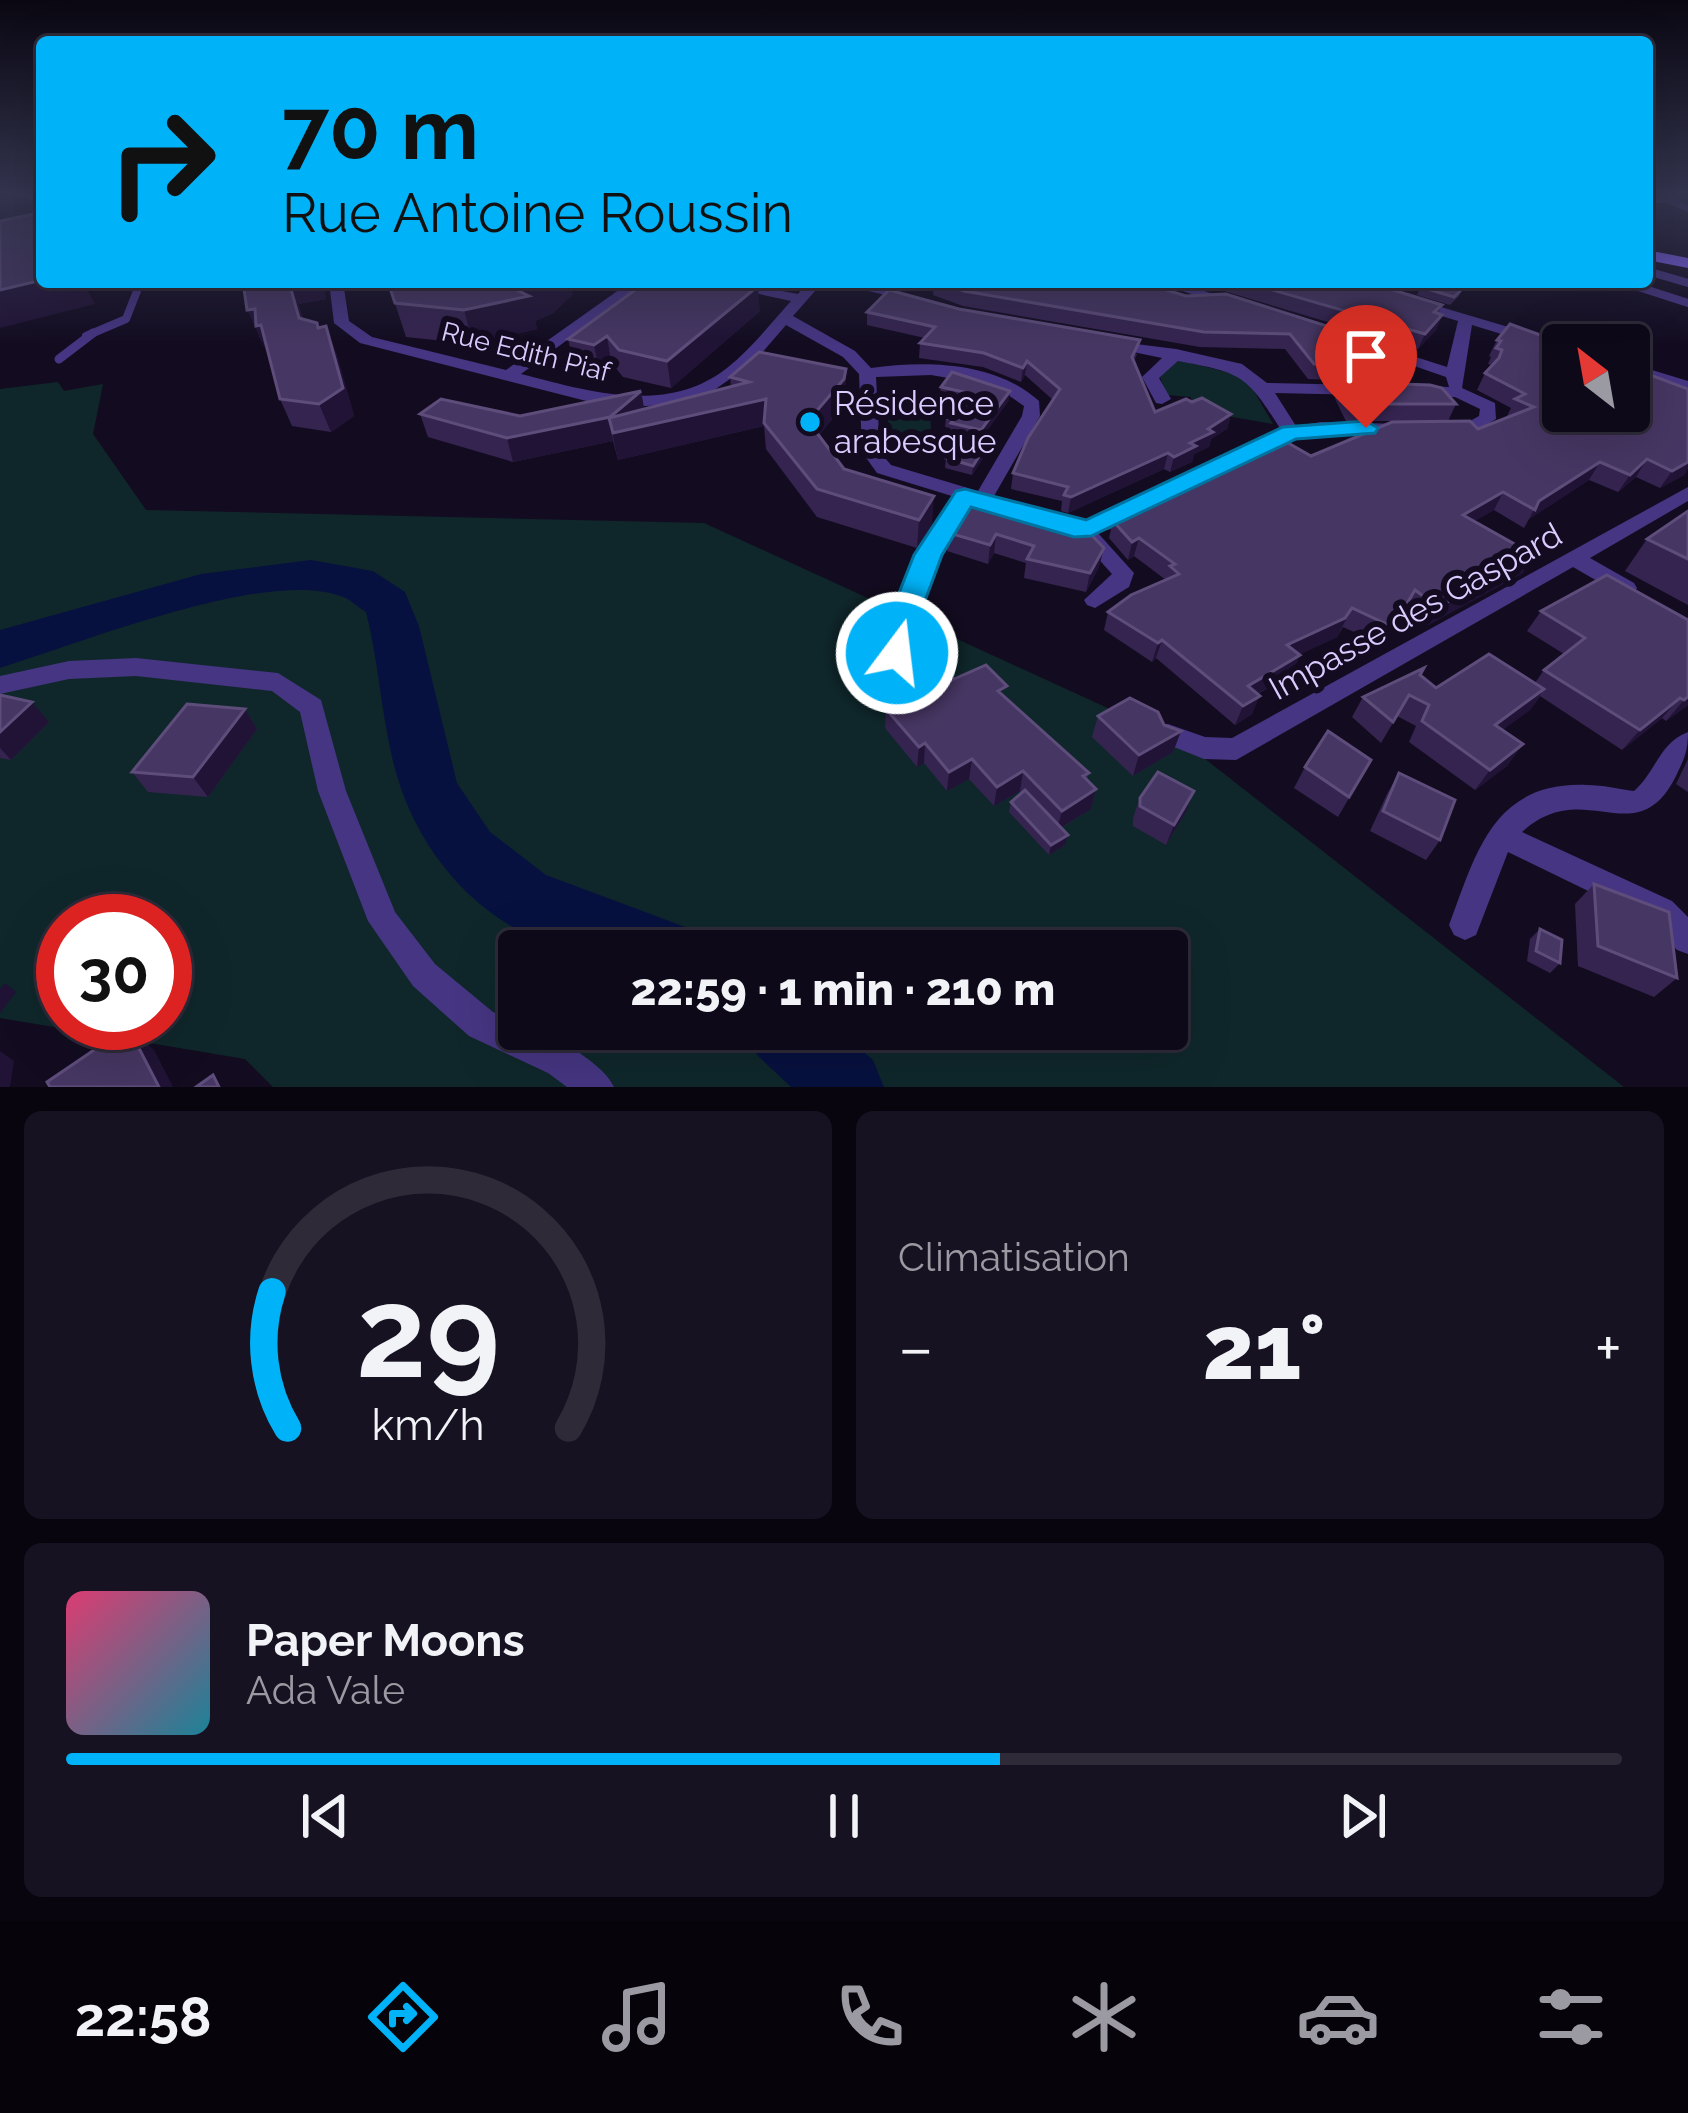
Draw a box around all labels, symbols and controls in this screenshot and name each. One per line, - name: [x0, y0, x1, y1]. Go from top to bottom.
- text: 70 m: [282, 80, 479, 179]
- icon: right: [84, 84, 240, 240]
- text: Rue Antoine Roussin: [282, 181, 793, 245]
- pin: [1315, 305, 1417, 428]
- street label: Rue Edith Piaf: [439, 316, 615, 388]
- icon: arrive: [1333, 323, 1399, 389]
- north arrow: [1542, 324, 1650, 432]
- map controls: [1542, 324, 1650, 432]
- place label: Résidence arabesque: [834, 384, 997, 461]
- marker: Résidence arabesque: [797, 409, 823, 435]
- street label: Impasse des Gaspard: [1262, 515, 1568, 708]
- position arrow: [834, 590, 960, 716]
- speed limit sign: 30: [36, 894, 192, 1050]
- text: 22:59 · 1 min · 210 m: [631, 963, 1055, 1016]
- text: Climatisation: [898, 1234, 1130, 1280]
- text: 29: [356, 1260, 500, 1406]
- text: 21°: [1203, 1294, 1326, 1400]
- text: −: [898, 1309, 934, 1386]
- text: +: [1595, 1309, 1622, 1386]
- text: km/h: [371, 1400, 485, 1450]
- text: Paper Moons: [246, 1614, 525, 1667]
- text: Ada Vale: [246, 1667, 405, 1713]
- icon: previous: [292, 1783, 358, 1849]
- icon: pause: [811, 1783, 877, 1849]
- icon: next: [1330, 1783, 1396, 1849]
- icon: directions: [361, 1975, 445, 2059]
- icon: music: [595, 1975, 679, 2059]
- icon: phone: [828, 1975, 912, 2059]
- icon: climate: [1062, 1975, 1146, 2059]
- icon: car: [1296, 1975, 1380, 2059]
- icon: filters: [1529, 1975, 1613, 2059]
- text: 22:58: [75, 1985, 212, 2049]

